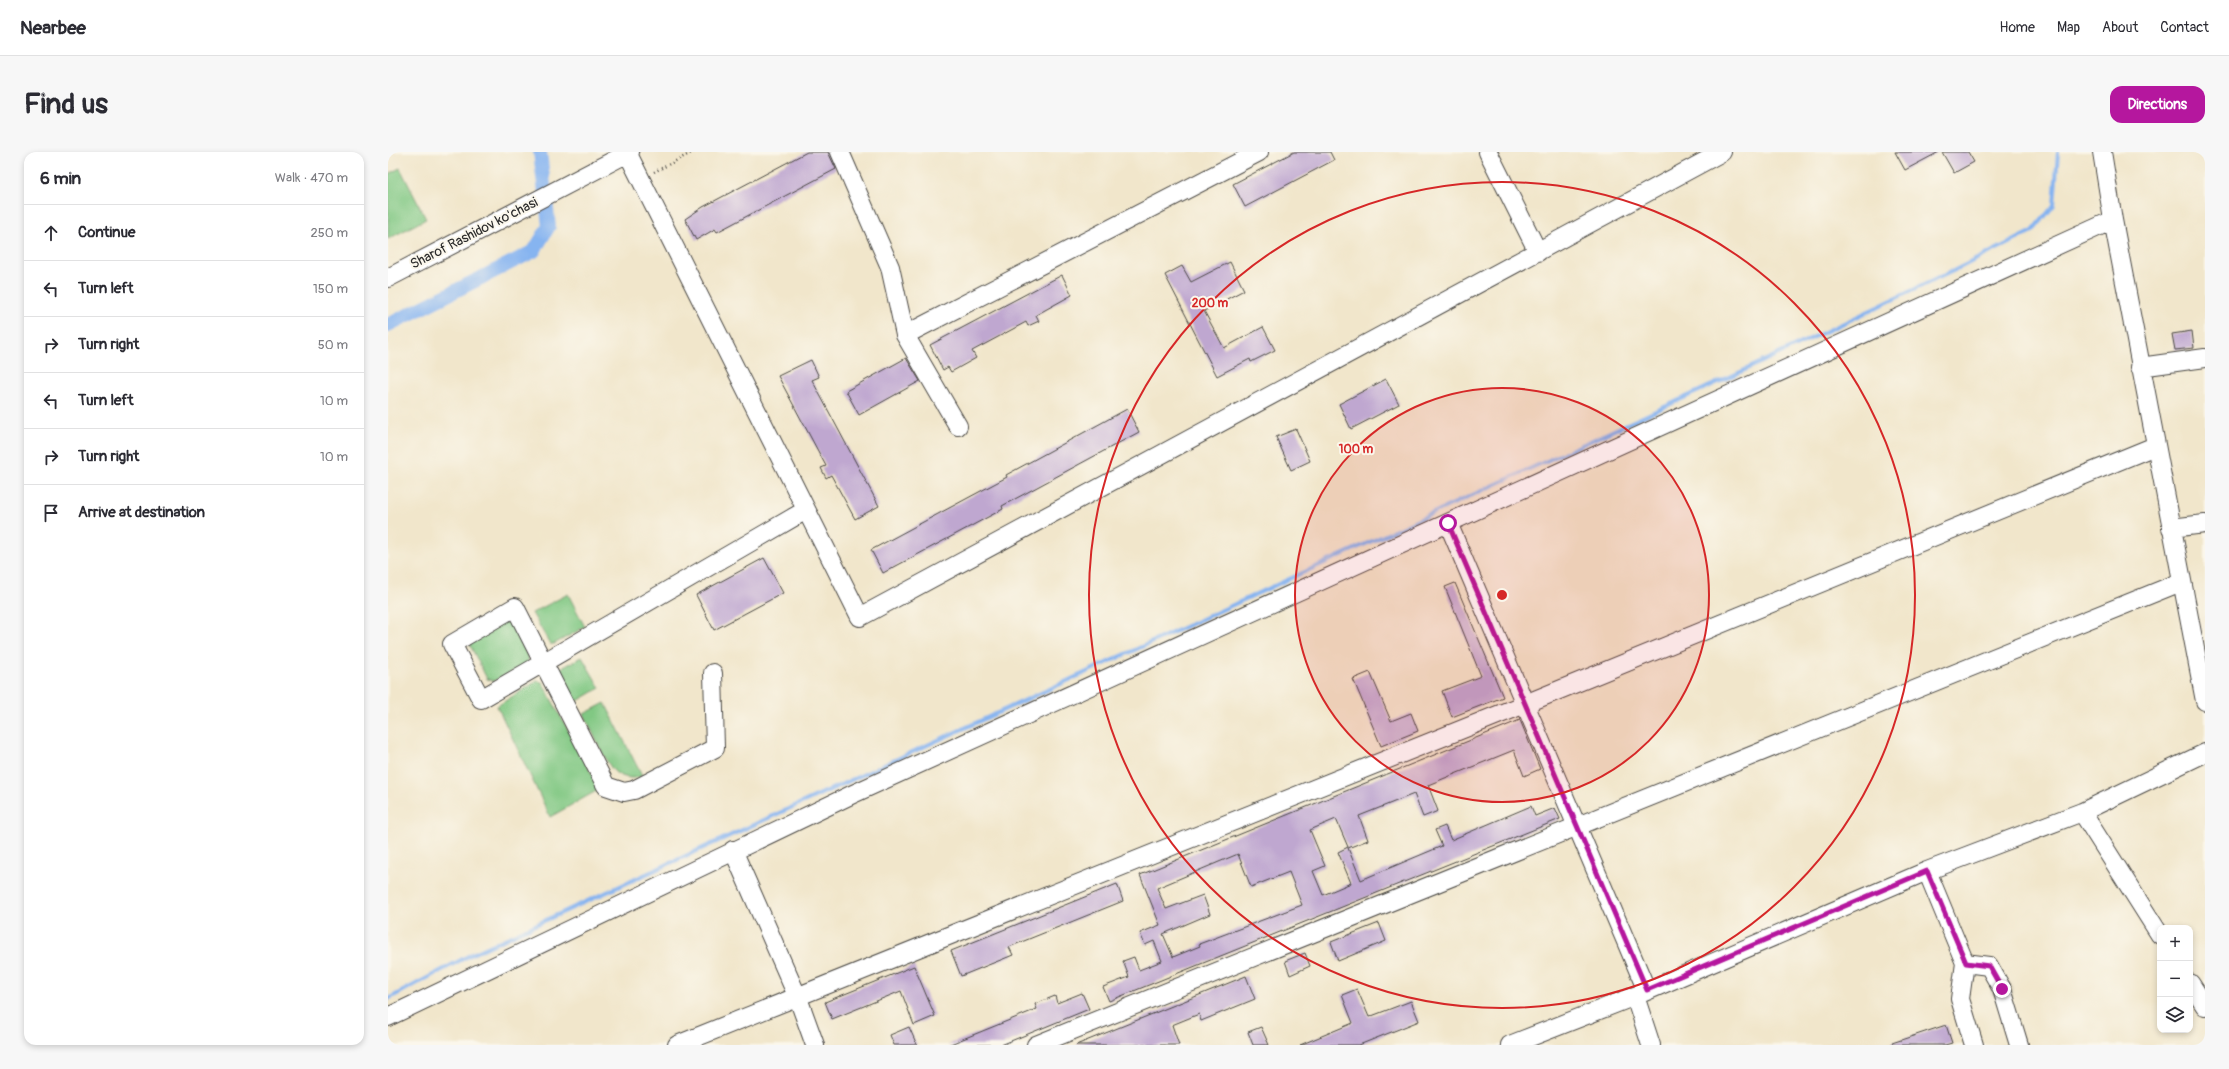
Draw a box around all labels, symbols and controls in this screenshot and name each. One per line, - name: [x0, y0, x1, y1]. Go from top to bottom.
- text: Nearbee: [20, 16, 86, 40]
- text: Home: [2000, 19, 2035, 36]
- text: Map: [2057, 19, 2080, 36]
- text: About: [2102, 19, 2138, 36]
- text: Contact: [2160, 19, 2209, 36]
- button: Directions: [2110, 86, 2205, 123]
- text: Find us: [24, 87, 108, 122]
- text: 6 min: [40, 168, 81, 189]
- text: Walk · 470 m: [275, 170, 348, 186]
- street label: Sharof Rashidov ko'chasi: [407, 193, 541, 273]
- icon: ahead: [40, 222, 62, 244]
- text: Continue: [78, 223, 136, 242]
- text: 250 m: [310, 225, 348, 241]
- icon: left: [40, 278, 62, 300]
- text: Turn left: [78, 279, 134, 298]
- text: 150 m: [313, 281, 348, 297]
- text: 200 m: [1192, 296, 1229, 311]
- icon: right: [40, 334, 62, 356]
- text: Turn right: [78, 335, 139, 354]
- text: 50 m: [318, 337, 348, 353]
- icon: left: [40, 390, 62, 412]
- text: Turn left: [78, 391, 134, 410]
- text: 10 m: [320, 393, 348, 409]
- text: 100 m: [1339, 442, 1374, 457]
- icon: right: [40, 446, 62, 468]
- text: Turn right: [78, 447, 139, 466]
- text: 10 m: [320, 449, 348, 465]
- icon: arrive: [40, 502, 62, 524]
- text: Arrive at destination: [78, 503, 205, 522]
- route start: [1439, 514, 1457, 532]
- centre of rings: [1495, 588, 1509, 602]
- map controls: [2157, 925, 2193, 1033]
- button: +: [2157, 925, 2193, 961]
- button: −: [2157, 961, 2193, 997]
- route end: [1993, 980, 2011, 998]
- button: layers: [2157, 997, 2193, 1033]

